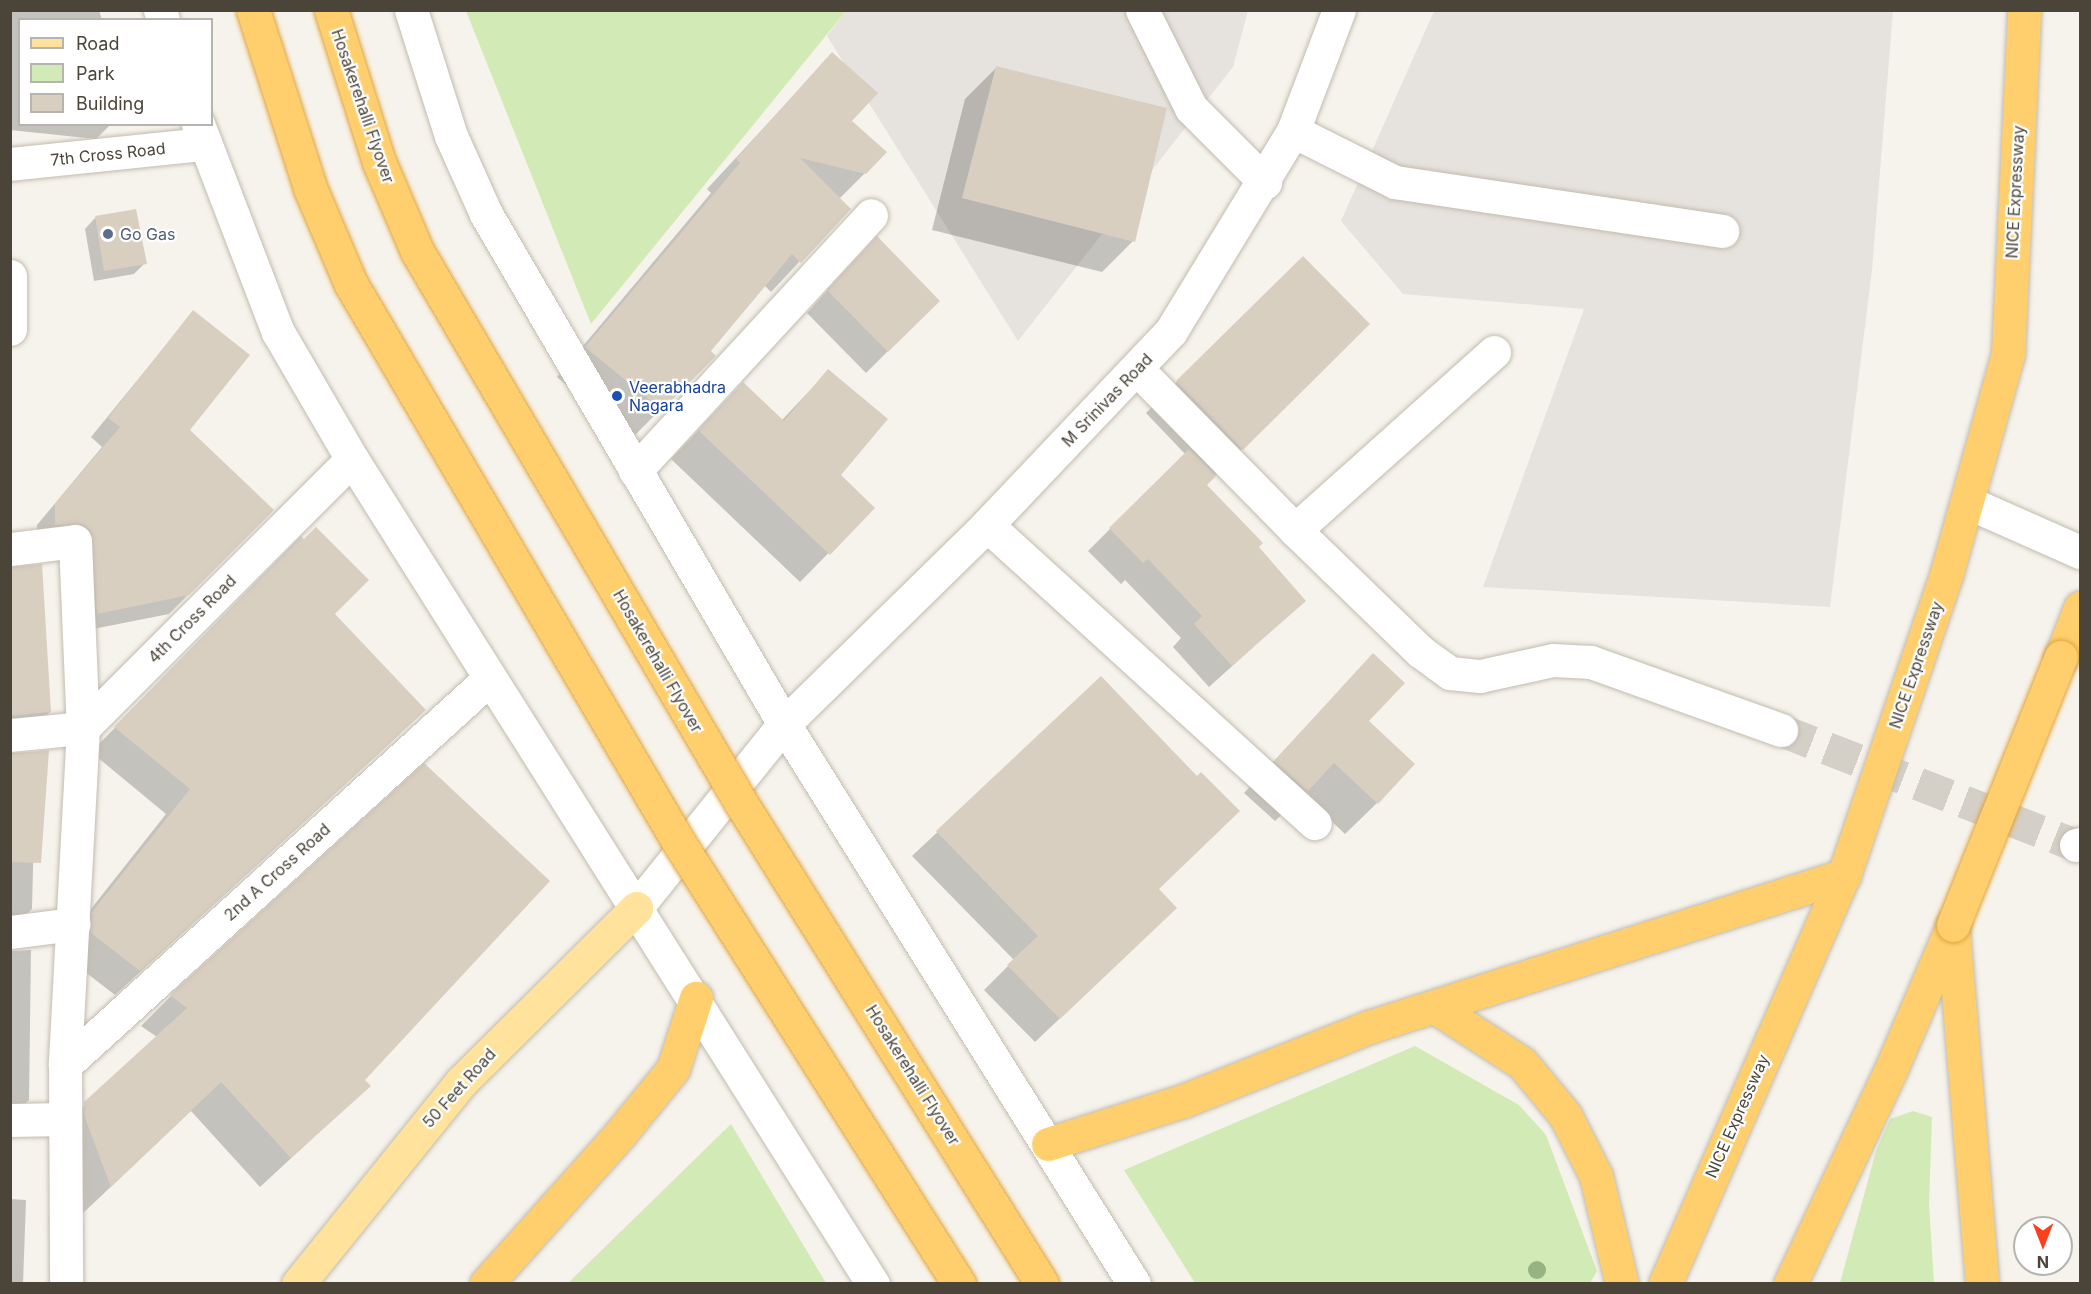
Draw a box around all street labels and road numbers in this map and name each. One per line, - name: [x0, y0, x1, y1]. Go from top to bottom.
- street label: Hosakerehalli Flyover: [328, 26, 398, 186]
- street label: NICE Expressway: [2002, 125, 2028, 259]
- street label: 7th Cross Road: [50, 138, 166, 170]
- street label: M Srinivas Road: [1058, 349, 1156, 451]
- street label: 4th Cross Road: [144, 571, 240, 667]
- street label: Hosakerehalli Flyover: [609, 586, 707, 736]
- street label: NICE Expressway: [1885, 599, 1947, 731]
- street label: 2nd A Cross Road: [220, 819, 334, 925]
- street label: Hosakerehalli Flyover: [862, 1001, 964, 1149]
- street label: 50 Feet Road: [418, 1044, 500, 1132]
- street label: NICE Expressway: [1701, 1051, 1773, 1181]

